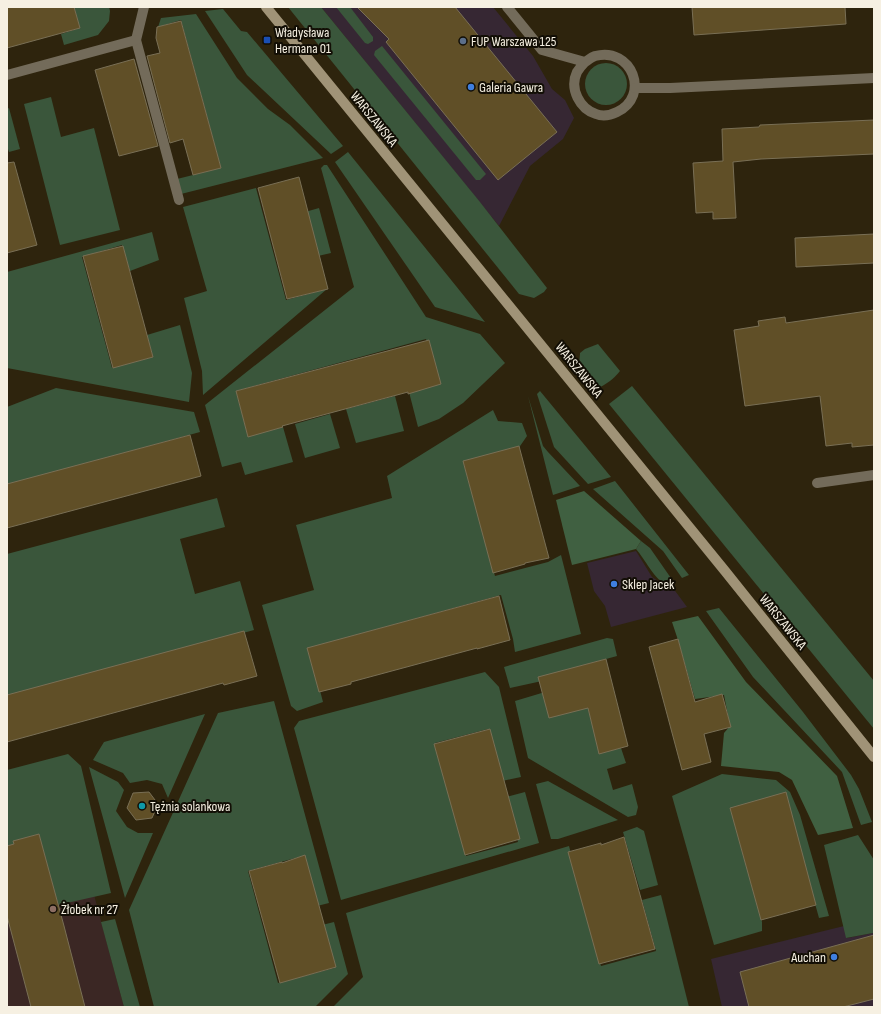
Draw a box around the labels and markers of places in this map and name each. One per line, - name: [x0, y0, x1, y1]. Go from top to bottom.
- place label: Władysława Hermana 01: [275, 24, 331, 57]
- place label: FUP Warszawa 125: [471, 33, 557, 50]
- marker: Władysława Hermana 01: [262, 35, 272, 45]
- marker: FUP Warszawa 125: [458, 36, 468, 46]
- place label: Galeria Gawra: [479, 79, 543, 96]
- marker: Galeria Gawra: [466, 82, 476, 92]
- place label: Sklep Jacek: [622, 576, 675, 593]
- marker: Sklep Jacek: [609, 579, 619, 589]
- place label: Tężnia solankowa: [150, 798, 230, 815]
- marker: Tężnia solankowa: [137, 801, 147, 811]
- place label: Żłobek nr 27: [61, 901, 118, 918]
- marker: Żłobek nr 27: [48, 904, 58, 914]
- place label: Auchan: [790, 949, 826, 966]
- marker: Auchan: [829, 952, 839, 962]

